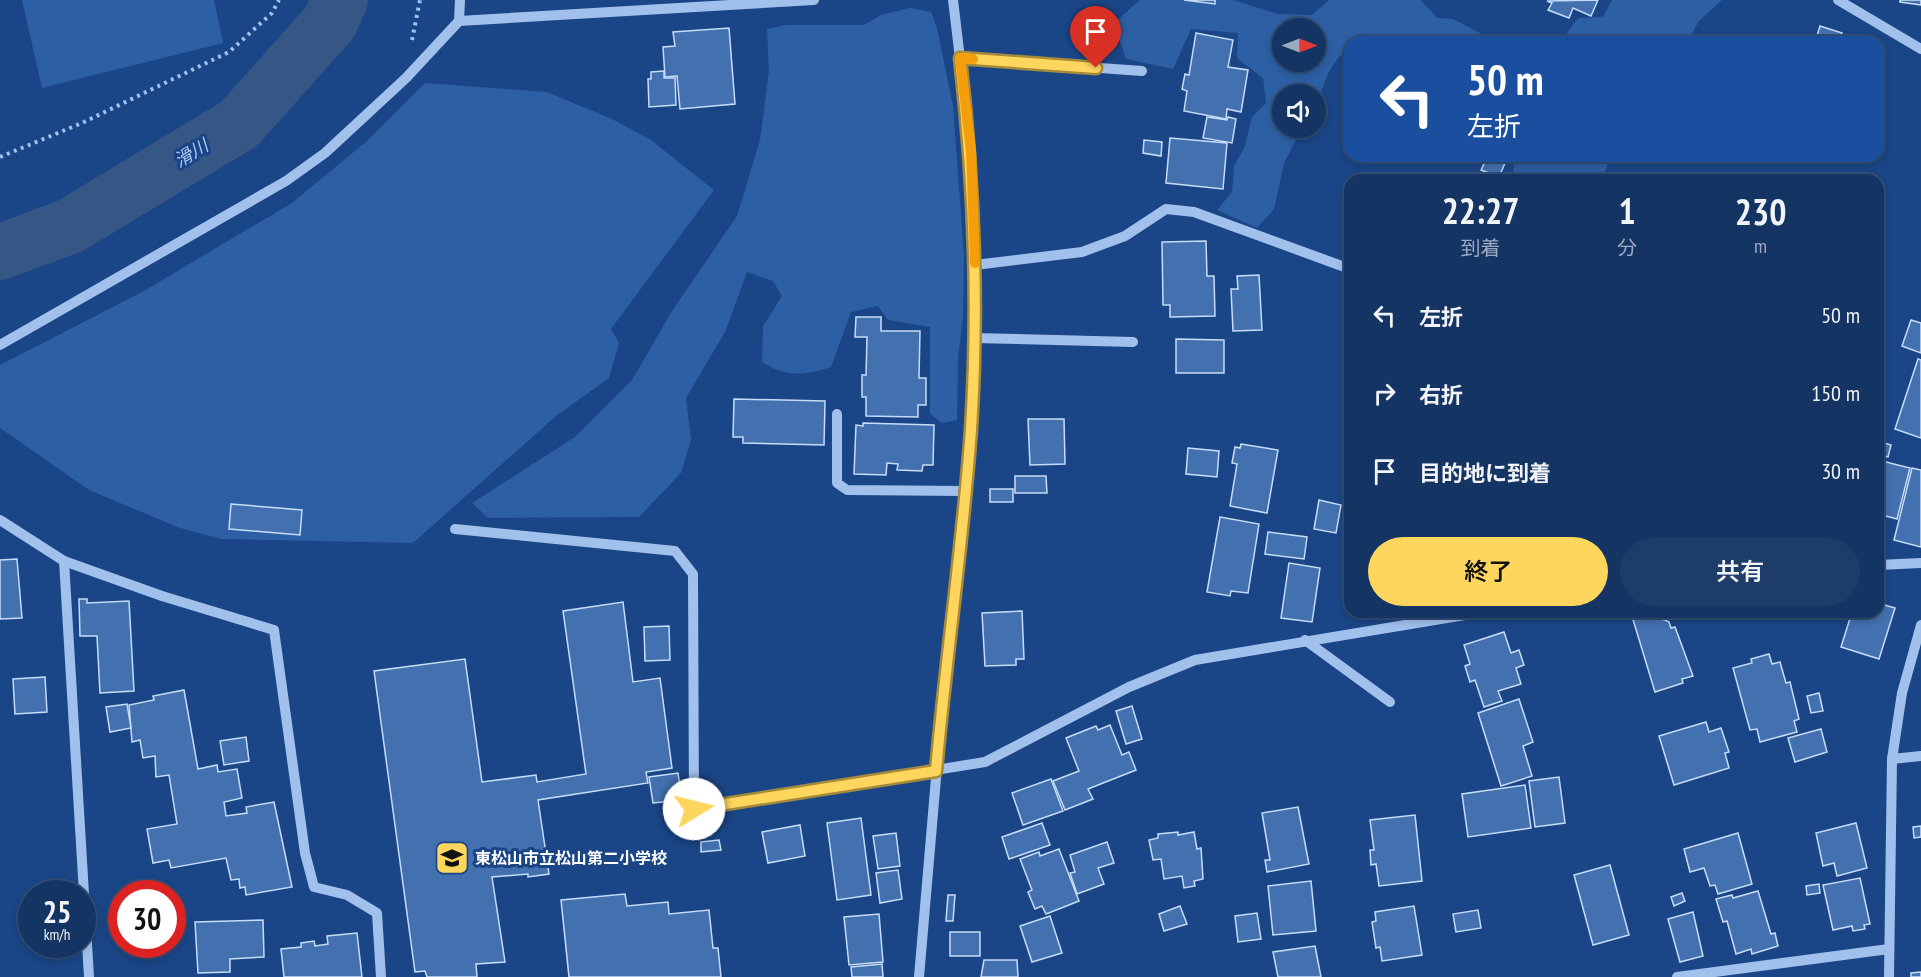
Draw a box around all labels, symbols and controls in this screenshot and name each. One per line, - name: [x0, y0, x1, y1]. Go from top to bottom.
- pin: [1070, 6, 1121, 68]
- icon: arrive: [1079, 15, 1112, 48]
- north arrow: [1272, 18, 1326, 72]
- map controls: [1272, 18, 1326, 138]
- text: 50 m: [1467, 52, 1544, 107]
- icon: left: [1368, 60, 1446, 138]
- button: sound: [1272, 84, 1326, 138]
- text: 左折: [1467, 109, 1521, 143]
- water label: 滑川: [170, 133, 214, 172]
- text: 22:27: [1442, 187, 1520, 234]
- text: 1: [1619, 187, 1636, 234]
- text: 230: [1735, 188, 1786, 235]
- text: m: [1754, 233, 1767, 259]
- text: 到着: [1461, 235, 1501, 261]
- text: 分: [1617, 235, 1637, 261]
- icon: left: [1368, 299, 1401, 332]
- text: 50 m: [1821, 301, 1860, 329]
- text: 左折: [1419, 303, 1463, 331]
- icon: right: [1368, 377, 1401, 410]
- text: 150 m: [1811, 379, 1860, 407]
- text: 右折: [1419, 381, 1463, 409]
- icon: arrive: [1368, 455, 1401, 488]
- text: 30 m: [1821, 457, 1860, 485]
- text: 目的地に到着: [1419, 459, 1551, 487]
- button: 終了: [1368, 537, 1608, 606]
- button: 共有: [1620, 537, 1860, 606]
- position arrow: [662, 777, 726, 841]
- school or university icon: 東松山市立松山第二小学校: [434, 840, 470, 876]
- place label: 東松山市立松山第二小学校: [475, 848, 667, 868]
- speed limit sign: 30: [108, 880, 186, 958]
- text: 25: [43, 892, 71, 931]
- text: km/h: [44, 925, 70, 944]

